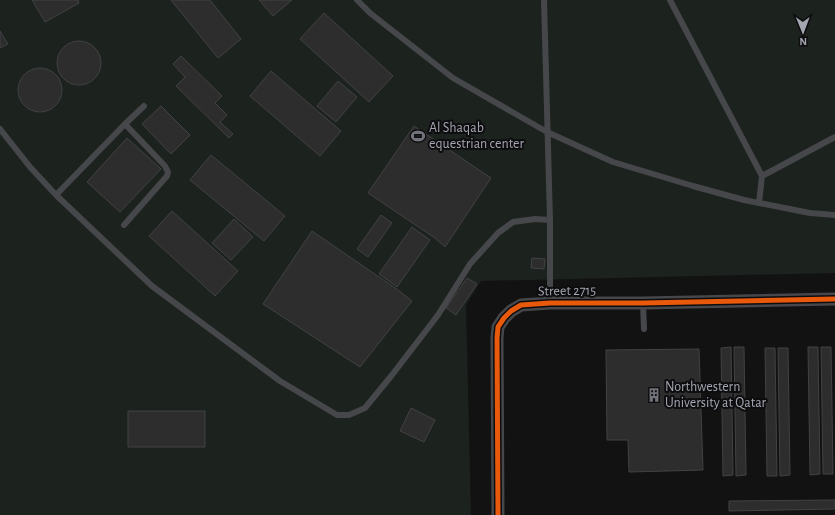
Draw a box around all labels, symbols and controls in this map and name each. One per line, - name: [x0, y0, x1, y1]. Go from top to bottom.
- north arrow: [783, 12, 823, 52]
- text: N: [799, 36, 807, 47]
- place label: Al Shaqab equestrian center: [429, 121, 524, 151]
- sports icon: Al Shaqab equestrian center: [410, 128, 426, 144]
- street label: Street 2715: [538, 283, 596, 299]
- place label: Northwestern University at Qatar: [665, 380, 767, 410]
- building icon: Northwestern University at Qatar: [646, 387, 662, 403]

